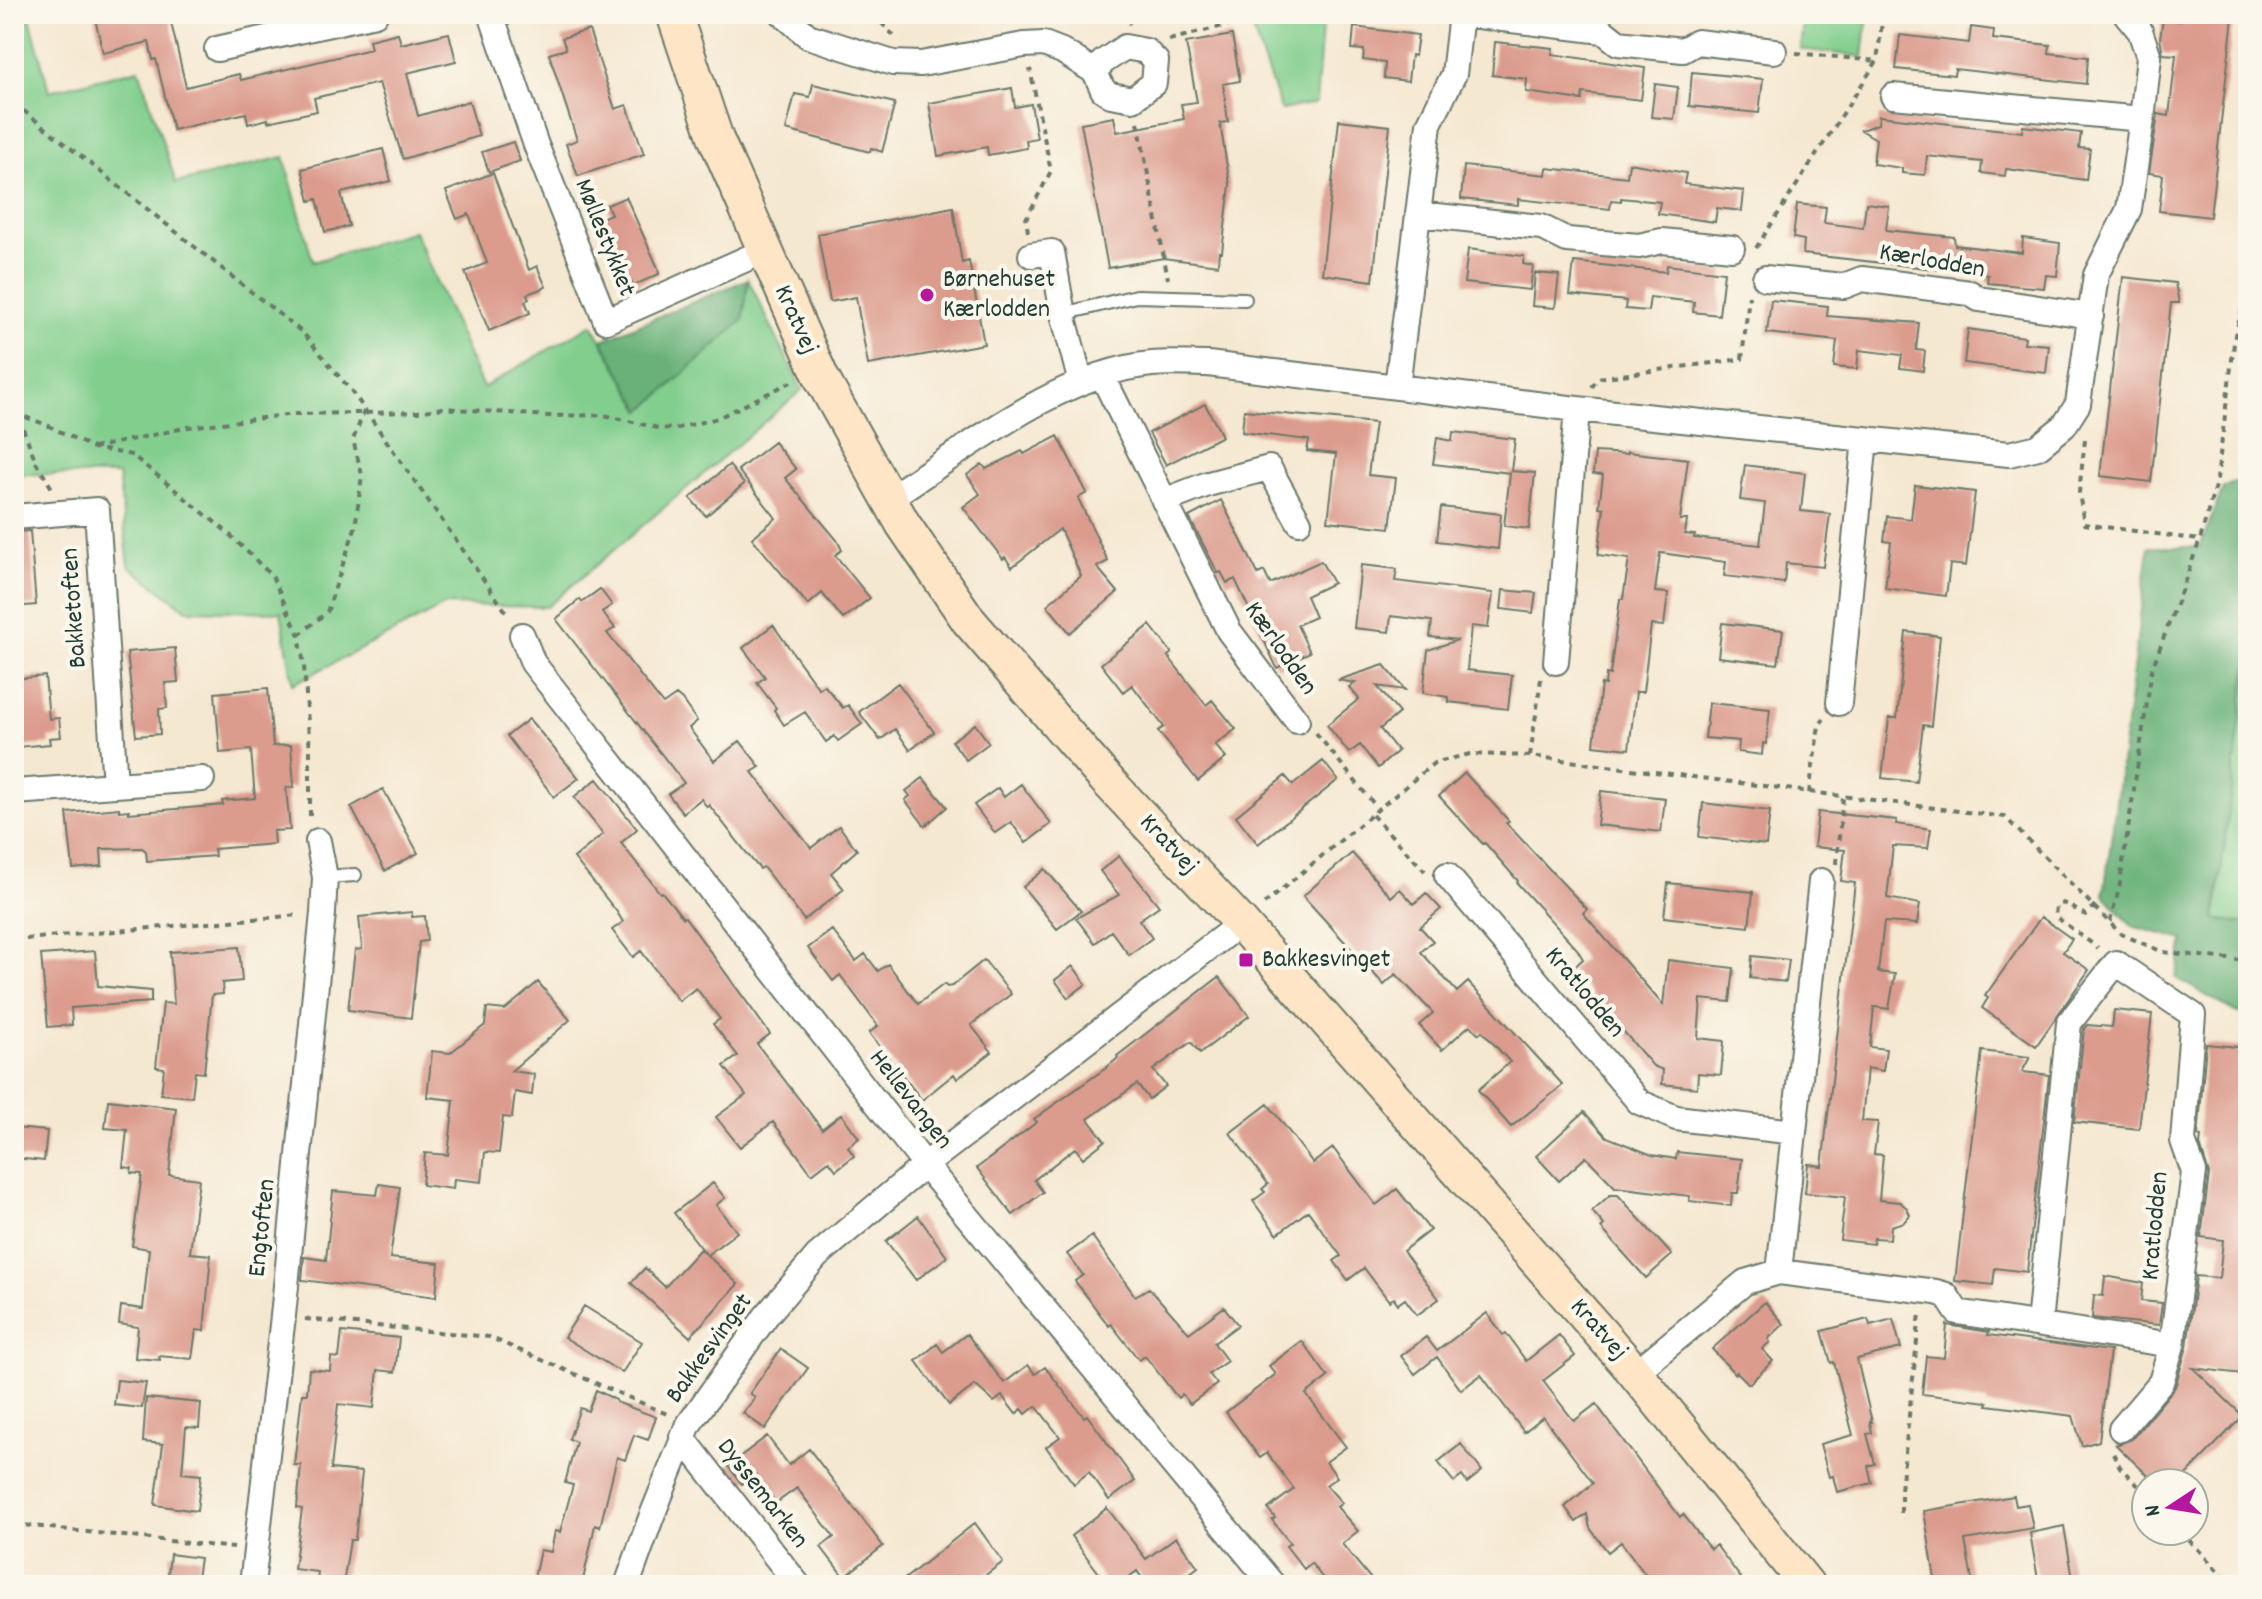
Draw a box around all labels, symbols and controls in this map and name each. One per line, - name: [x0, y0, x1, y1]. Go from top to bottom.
- street label: Møllestykket: [564, 174, 645, 303]
- street label: Kærlodden: [1876, 234, 1988, 290]
- place label: Børnehuset Kærlodden: [943, 262, 1055, 329]
- street label: Kratvej: [763, 279, 827, 361]
- marker: Børnehuset Kærlodden: [918, 286, 936, 304]
- street label: Bakketoften: [52, 547, 98, 669]
- street label: Kærlodden: [1234, 595, 1326, 703]
- street label: Kratvej: [1130, 806, 1206, 884]
- street label: Kratlodden: [1535, 939, 1633, 1047]
- place label: Bakkesvinget: [1262, 942, 1391, 979]
- marker: Bakkesvinget: [1237, 951, 1255, 969]
- street label: Hellevangen: [859, 1042, 961, 1158]
- street label: Kratlodden: [2133, 1170, 2179, 1282]
- street label: Engtoften: [239, 1177, 287, 1279]
- street label: Bakkesvinget: [657, 1286, 763, 1412]
- street label: Kratvej: [1560, 1290, 1636, 1370]
- street label: Dyssemarken: [707, 1431, 817, 1557]
- north arrow: [2130, 1467, 2210, 1547]
- text: N: [2138, 1502, 2170, 1519]

